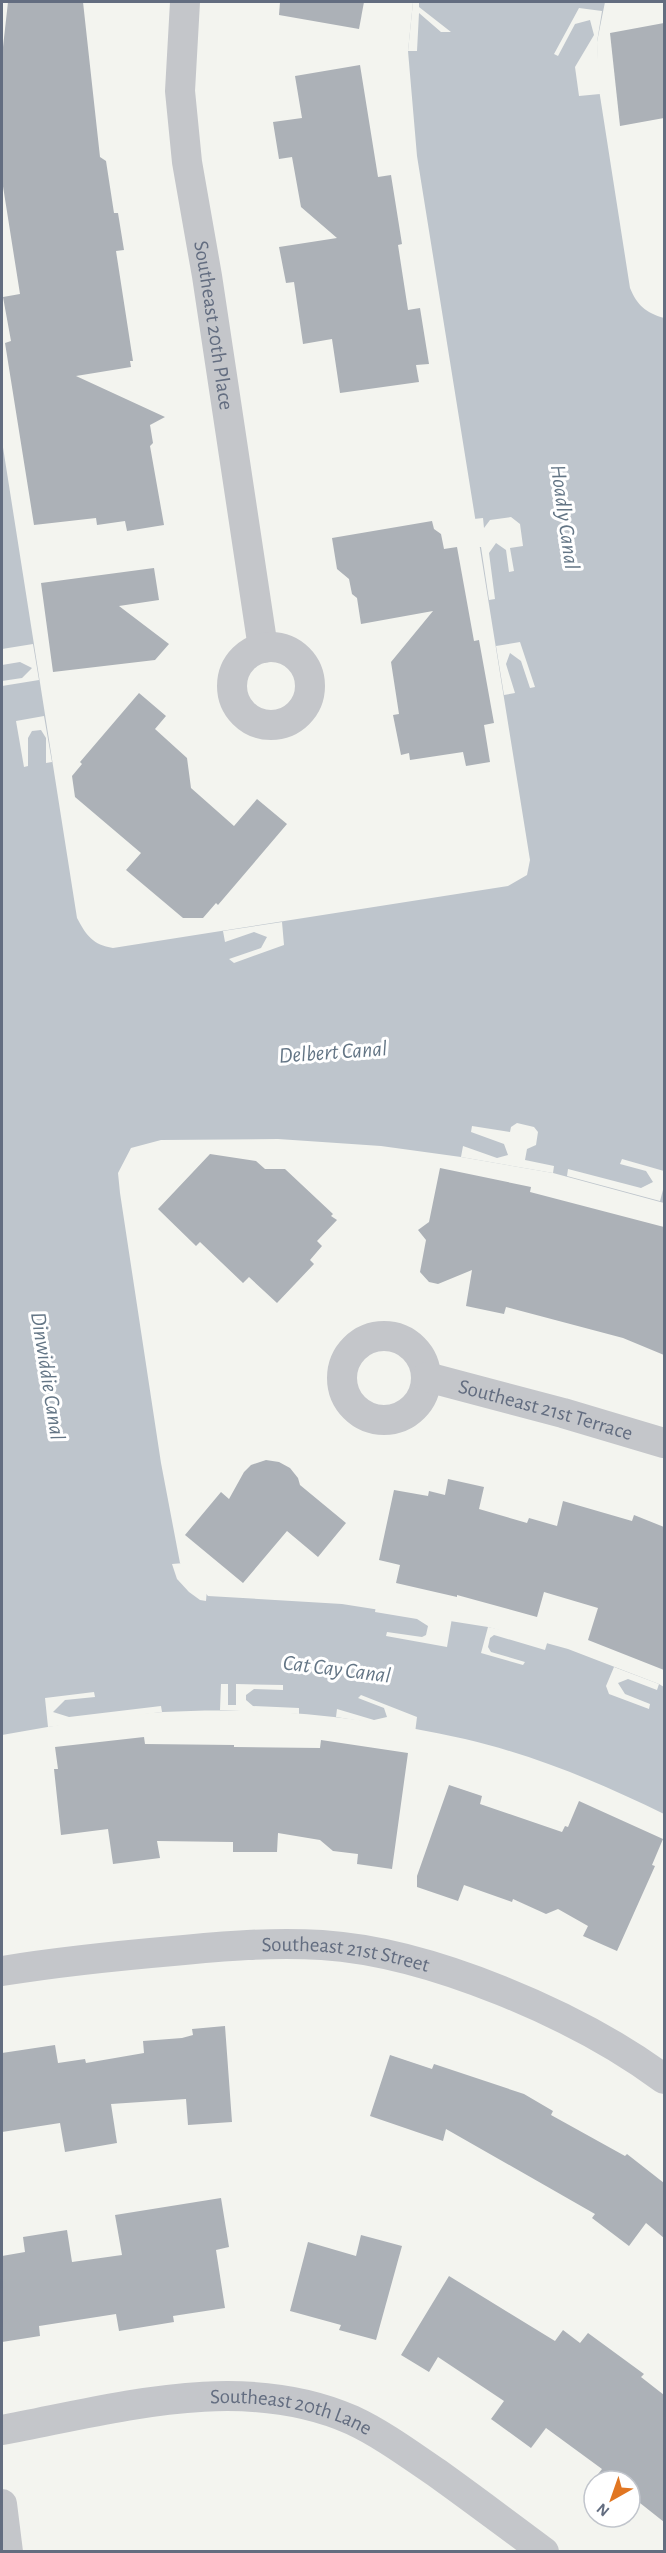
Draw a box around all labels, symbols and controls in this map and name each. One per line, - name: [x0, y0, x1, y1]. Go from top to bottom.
- street label: Southeast 20th Place: [190, 239, 237, 411]
- water label: Hoadly Canal: [547, 463, 583, 571]
- water label: Delbert Canal: [278, 1037, 388, 1067]
- water label: Dinwiddie Canal: [27, 1311, 69, 1442]
- street label: Southeast 21st Terrace: [456, 1376, 635, 1444]
- water label: Cat Cay Canal: [282, 1651, 392, 1687]
- street label: Southeast 21st Street: [261, 1934, 432, 1976]
- street label: Southeast 20th Lane: [210, 2386, 375, 2439]
- north arrow: [582, 2469, 642, 2529]
- text: N: [594, 2500, 612, 2519]

